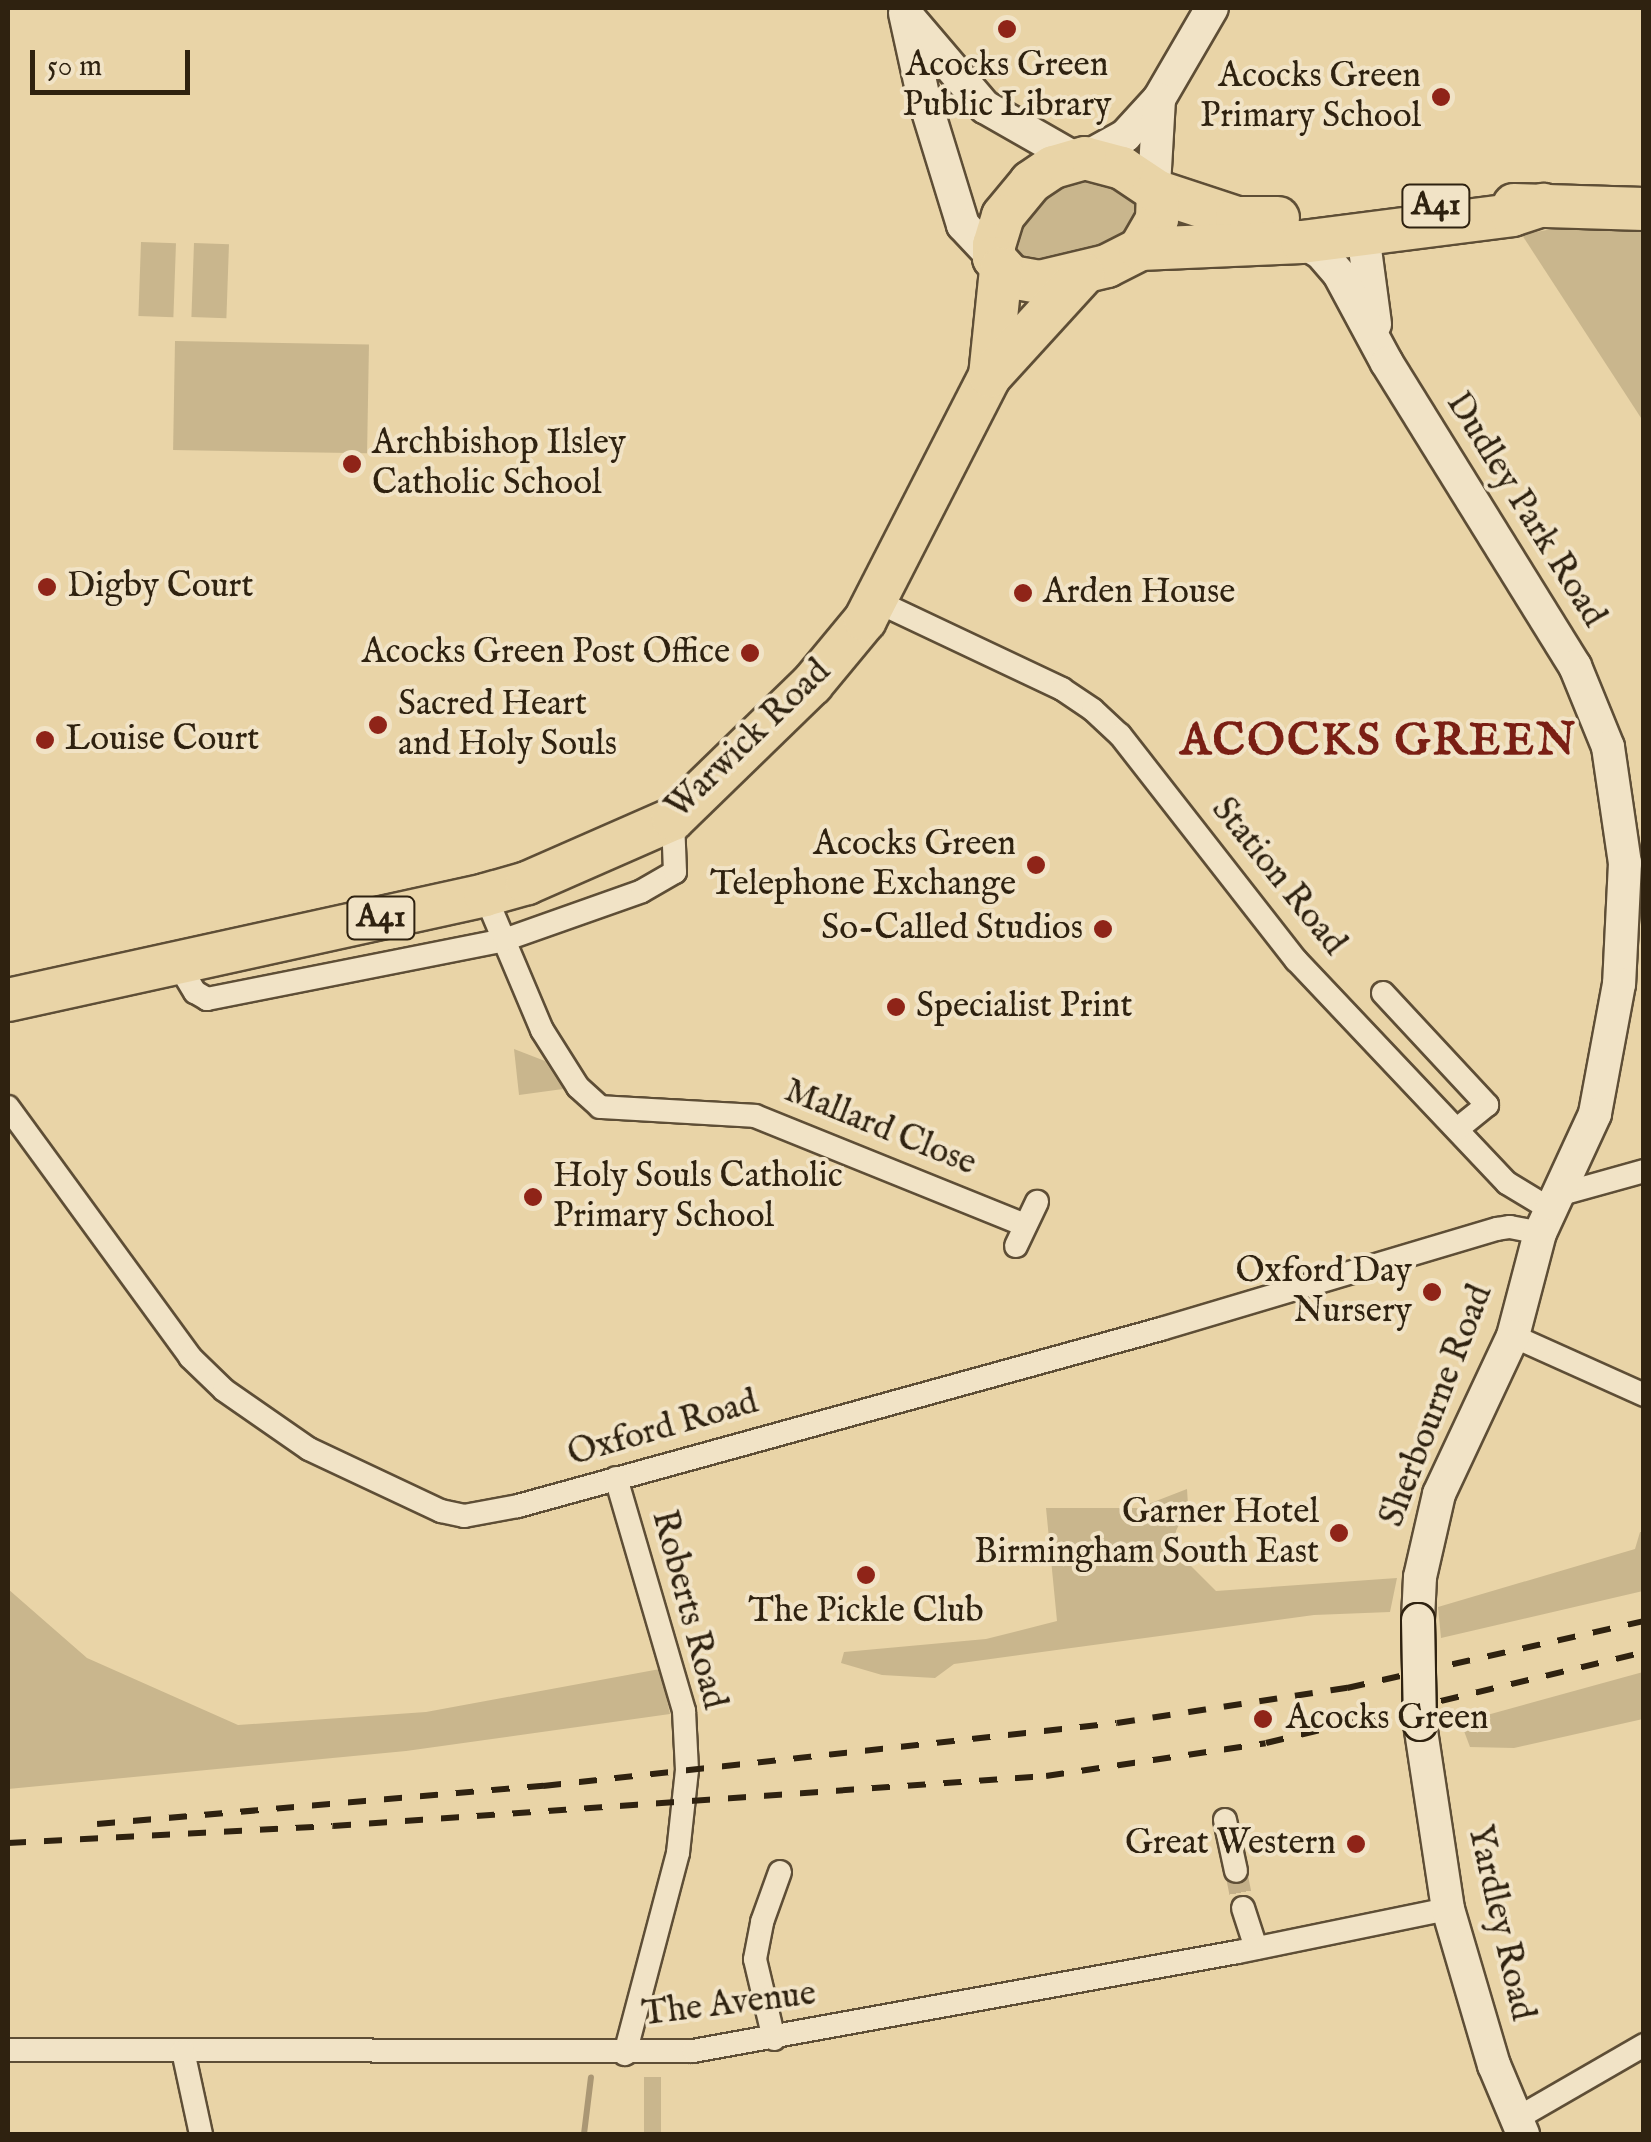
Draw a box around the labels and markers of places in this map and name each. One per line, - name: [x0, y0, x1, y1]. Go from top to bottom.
- marker: Acocks Green Public Library: [996, 18, 1018, 40]
- place label: Acocks Green Public Library: [902, 45, 1112, 127]
- place label: Acocks Green Primary School: [1200, 56, 1421, 138]
- marker: Acocks Green Primary School: [1430, 86, 1452, 108]
- place label: Archbishop Ilsley Catholic School: [372, 423, 626, 505]
- marker: Archbishop Ilsley Catholic School: [341, 453, 363, 475]
- place label: Digby Court: [67, 566, 253, 608]
- place label: Arden House: [1043, 572, 1235, 614]
- marker: Digby Court: [36, 576, 58, 598]
- marker: Arden House: [1012, 582, 1034, 604]
- place label: Acocks Green Post Office: [362, 632, 730, 674]
- marker: Acocks Green Post Office: [739, 642, 761, 664]
- place label: Sacred Heart and Holy Souls: [398, 684, 617, 766]
- marker: Sacred Heart and Holy Souls: [367, 714, 389, 736]
- place label: Louise Court: [65, 719, 259, 761]
- marker: Louise Court: [34, 729, 56, 751]
- place label: Acocks Green Telephone Exchange: [710, 824, 1016, 906]
- marker: Acocks Green Telephone Exchange: [1025, 854, 1047, 876]
- place label: So-Called Studios: [821, 908, 1083, 950]
- marker: So-Called Studios: [1092, 918, 1114, 940]
- place label: Specialist Print: [916, 986, 1132, 1028]
- marker: Specialist Print: [885, 996, 907, 1018]
- place label: Holy Souls Catholic Primary School: [553, 1156, 843, 1238]
- marker: Holy Souls Catholic Primary School: [522, 1186, 544, 1208]
- place label: Oxford Day Nursery: [1235, 1251, 1412, 1333]
- marker: Oxford Day Nursery: [1421, 1281, 1443, 1303]
- place label: Garner Hotel Birmingham South East: [974, 1492, 1319, 1574]
- marker: Garner Hotel Birmingham South East: [1328, 1522, 1350, 1544]
- marker: The Pickle Club: [855, 1564, 877, 1586]
- place label: The Pickle Club: [748, 1591, 984, 1633]
- place label: Acocks Green: [1286, 1698, 1489, 1740]
- marker: Acocks Green: [1250, 1706, 1276, 1732]
- place label: Great Western: [1125, 1823, 1336, 1865]
- marker: Great Western: [1345, 1833, 1367, 1855]

